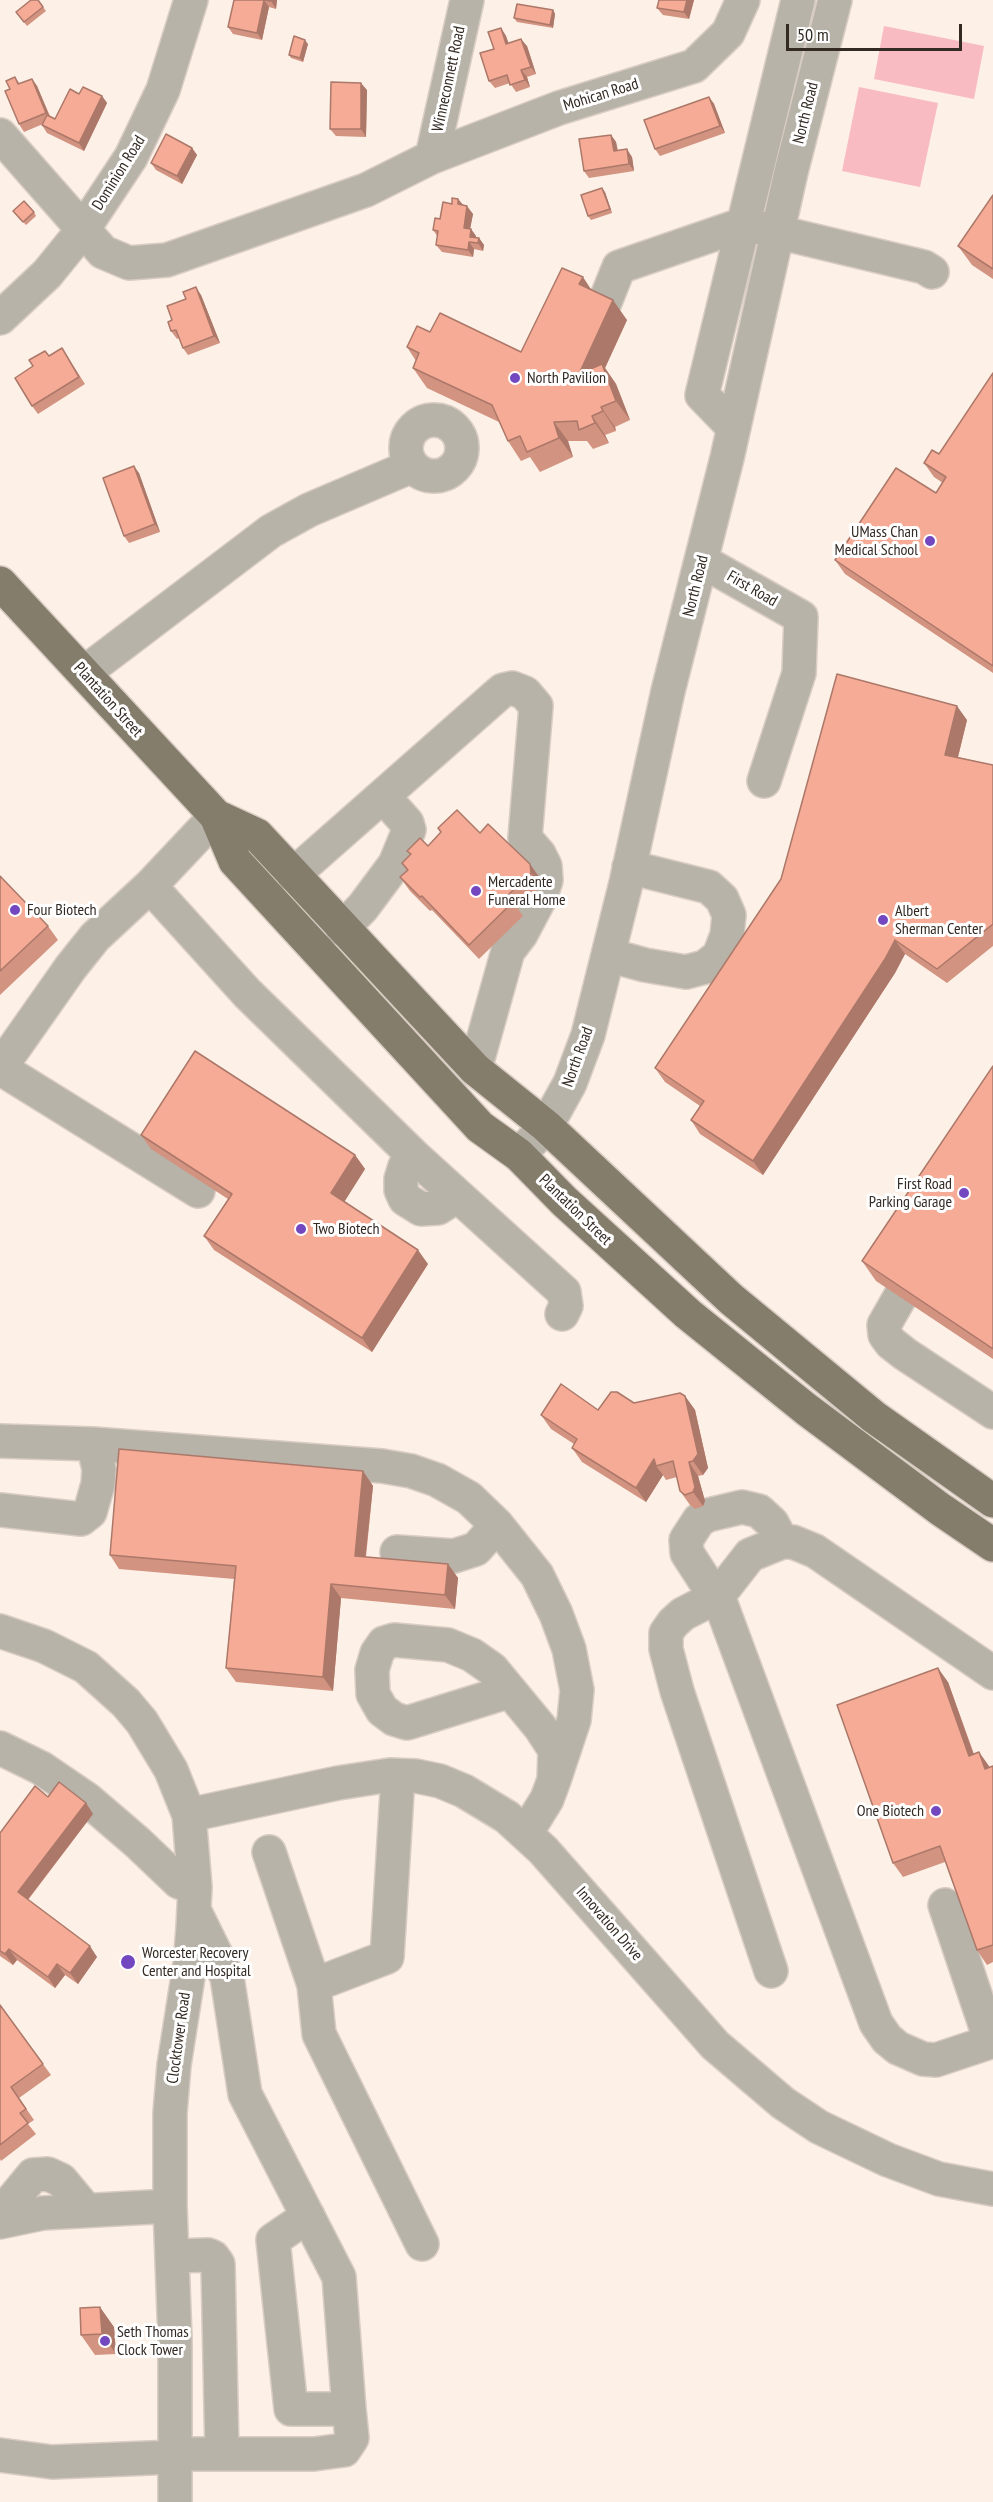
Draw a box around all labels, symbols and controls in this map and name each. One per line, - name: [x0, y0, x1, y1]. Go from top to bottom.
- scale bar: [789, 12, 964, 50]
- text: 50 m: [797, 23, 829, 46]
- street label: Winneconnett Road: [428, 25, 470, 133]
- street label: Mohican Road: [561, 75, 641, 115]
- street label: North Road: [789, 80, 823, 146]
- street label: Dominion Road: [89, 132, 149, 214]
- place label: North Pavilion: [527, 368, 606, 388]
- marker: North Pavilion: [508, 371, 522, 385]
- place label: UMass Chan Medical School: [834, 522, 918, 560]
- marker: UMass Chan Medical School: [923, 534, 937, 548]
- street label: North Road: [679, 553, 713, 619]
- street label: First Road: [723, 567, 781, 611]
- street label: Plantation Street: [70, 659, 146, 741]
- place label: Mercadente Funeral Home: [488, 872, 566, 910]
- marker: Mercadente Funeral Home: [469, 884, 483, 898]
- place label: Four Biotech: [27, 900, 97, 920]
- place label: Albert Sherman Center: [895, 901, 983, 939]
- marker: Four Biotech: [8, 903, 22, 917]
- marker: Albert Sherman Center: [876, 913, 890, 927]
- street label: North Road: [558, 1024, 598, 1090]
- street label: Plantation Street: [535, 1171, 615, 1249]
- place label: First Road Parking Garage: [869, 1174, 952, 1212]
- marker: First Road Parking Garage: [957, 1186, 971, 1200]
- place label: Two Biotech: [313, 1219, 380, 1239]
- marker: Two Biotech: [294, 1222, 308, 1236]
- place label: One Biotech: [857, 1801, 924, 1821]
- marker: One Biotech: [929, 1804, 943, 1818]
- street label: Innovation Drive: [572, 1883, 646, 1965]
- place label: Worcester Recovery Center and Hospital: [142, 1943, 251, 1981]
- marker: Worcester Recovery Center and Hospital: [119, 1953, 137, 1971]
- street label: Clocktower Road: [163, 1991, 195, 2085]
- place label: Seth Thomas Clock Tower: [117, 2322, 189, 2360]
- marker: Seth Thomas Clock Tower: [98, 2334, 112, 2348]

